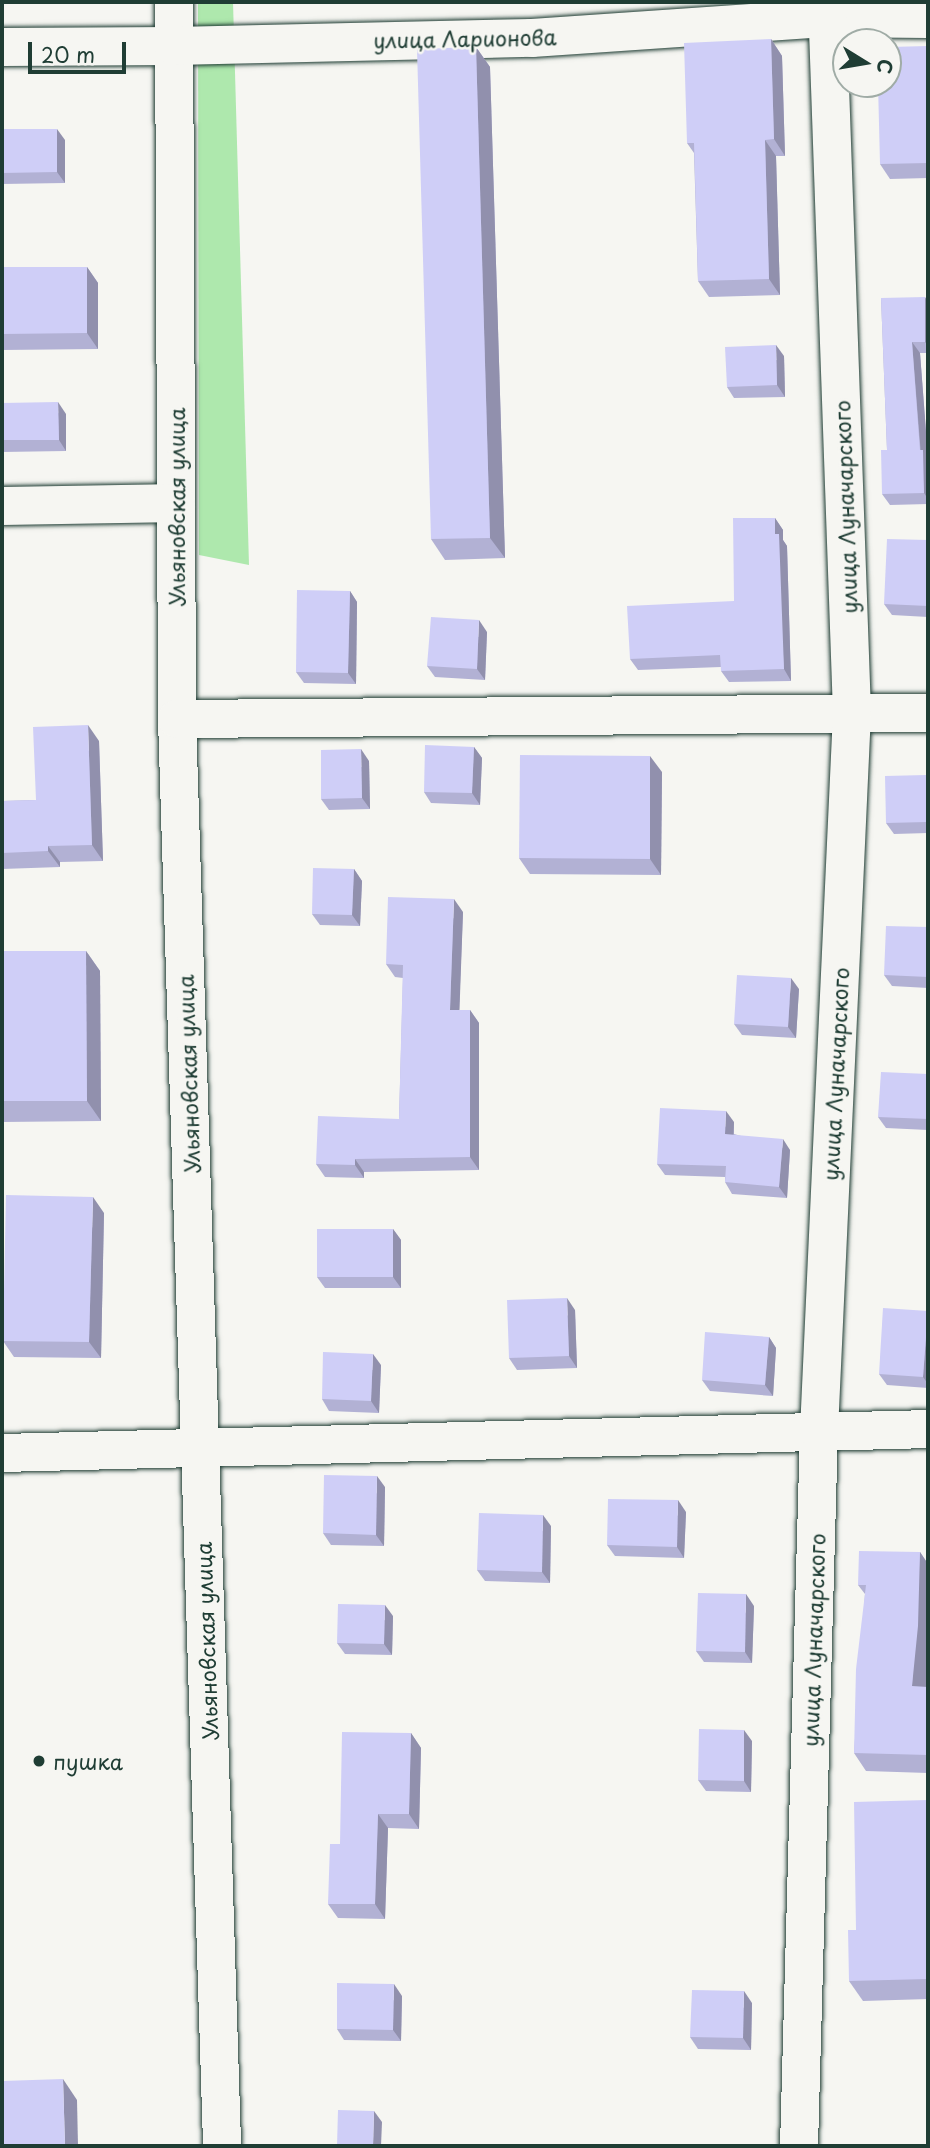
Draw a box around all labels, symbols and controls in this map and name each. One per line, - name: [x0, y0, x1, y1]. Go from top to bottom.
- street label: улица Ларионова: [373, 24, 557, 52]
- scale bar: [32, 28, 130, 72]
- north arrow: [832, 28, 902, 98]
- text: 20 m: [41, 38, 95, 70]
- text: С: [871, 57, 901, 76]
- street label: улица Луначарского: [829, 399, 861, 615]
- street label: Ульяновская улица: [163, 407, 189, 607]
- street label: улица Луначарского: [817, 966, 853, 1182]
- street label: Ульяновская улица: [172, 974, 204, 1174]
- street label: улица Луначарского: [797, 1532, 829, 1748]
- street label: Ульяновская улица: [190, 1541, 222, 1741]
- place label: пушка: [53, 1748, 123, 1774]
- marker: пушка: [31, 1753, 47, 1769]

